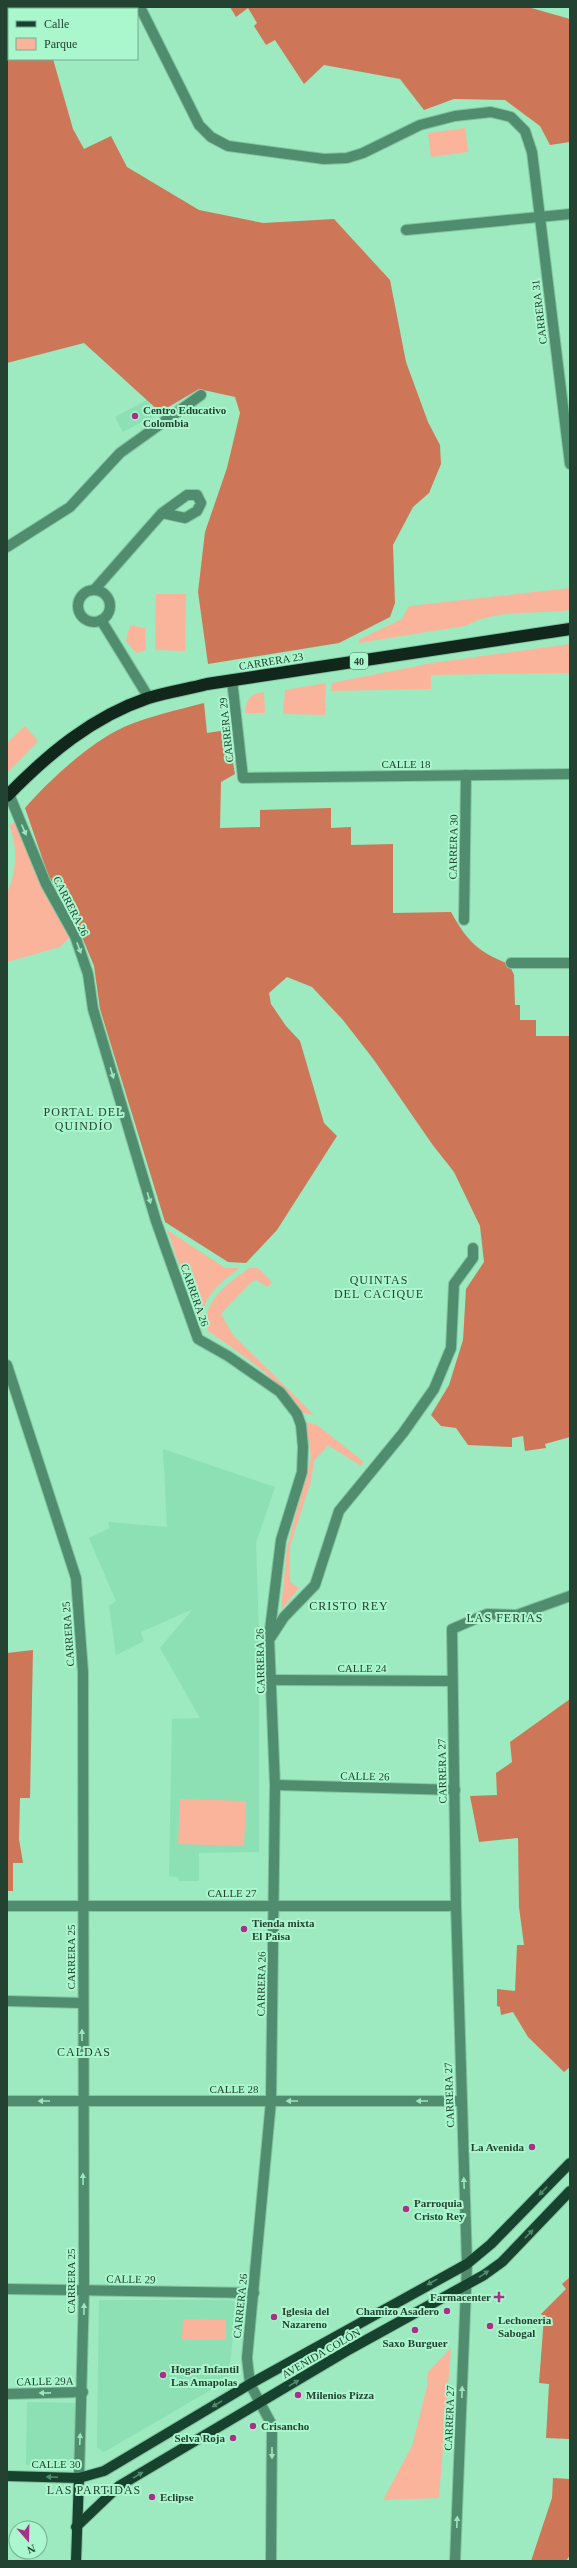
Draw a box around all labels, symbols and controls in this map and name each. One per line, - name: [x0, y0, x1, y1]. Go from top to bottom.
- legend: [8, 8, 138, 60]
- text: Calle: [44, 17, 69, 31]
- text: Parque: [44, 37, 77, 51]
- street label: CARRERA 31: [529, 279, 549, 345]
- place label: Centro Educativo Colombia: [143, 404, 227, 429]
- marker: Centro Educativo Colombia: [130, 411, 140, 421]
- street label: CARRERA 23: [238, 650, 305, 672]
- road number: 40: [350, 653, 368, 669]
- street label: CARRERA 29: [217, 697, 235, 763]
- street label: CALLE 18: [381, 758, 431, 770]
- street label: CARRERA 30: [446, 814, 460, 880]
- one-way arrow: [21, 825, 27, 836]
- street label: CARRERA 26: [51, 874, 91, 938]
- one-way arrow: [76, 942, 82, 954]
- one-way arrow: [109, 1068, 115, 1080]
- district label: PORTAL DEL QUINDÍO: [44, 1105, 124, 1133]
- one-way arrow: [146, 1192, 152, 1204]
- street label: CARRERA 26: [179, 1262, 211, 1328]
- district label: QUINTAS DEL CACIQUE: [334, 1273, 424, 1301]
- district label: CRISTO REY: [309, 1599, 389, 1613]
- street label: CARRERA 25: [60, 1601, 76, 1667]
- district label: LAS FERIAS: [466, 1611, 544, 1625]
- street label: CARRERA 26: [253, 1628, 267, 1694]
- street label: CALLE 24: [337, 1662, 387, 1674]
- street label: CARRERA 27: [435, 1738, 449, 1804]
- street label: CALLE 26: [340, 1770, 390, 1782]
- street label: CALLE 27: [207, 1887, 257, 1899]
- place label: Tienda mixta El Paisa: [252, 1917, 315, 1942]
- street label: CARRERA 25: [65, 1924, 77, 1990]
- marker: Tienda mixta El Paisa: [239, 1924, 249, 1934]
- street label: CARRERA 26: [254, 1951, 268, 2017]
- one-way arrow: [79, 2028, 85, 2041]
- district label: CALDAS: [57, 2045, 111, 2059]
- street label: CARRERA 27: [442, 2062, 456, 2128]
- street label: CALLE 28: [209, 2083, 259, 2095]
- one-way arrow: [37, 2098, 50, 2104]
- one-way arrow: [285, 2098, 298, 2104]
- one-way arrow: [415, 2098, 428, 2104]
- place label: La Avenida: [471, 2141, 525, 2153]
- marker: La Avenida: [527, 2142, 537, 2152]
- one-way arrow: [80, 2172, 86, 2185]
- one-way arrow: [461, 2176, 467, 2189]
- one-way arrow: [538, 2186, 548, 2196]
- place label: Parroquia Cristo Rey: [414, 2197, 465, 2222]
- marker: Parroquia Cristo Rey: [401, 2204, 411, 2214]
- one-way arrow: [524, 2229, 534, 2239]
- street label: CARRERA 25: [65, 2248, 77, 2314]
- one-way arrow: [479, 2270, 490, 2278]
- street label: CALLE 29: [106, 2273, 156, 2285]
- street label: CARRERA 26: [231, 2273, 249, 2339]
- one-way arrow: [427, 2279, 438, 2286]
- place label: Farmacenter: [430, 2291, 491, 2303]
- marker: Farmacenter: [494, 2292, 504, 2302]
- one-way arrow: [80, 2303, 87, 2315]
- place label: Iglesia del Nazareno: [282, 2305, 329, 2330]
- place label: Chamizo Asadero: [356, 2305, 439, 2317]
- marker: Chamizo Asadero: [442, 2306, 452, 2316]
- marker: Iglesia del Nazareno: [269, 2312, 279, 2322]
- place label: Lechoneria Sabogal: [498, 2314, 552, 2339]
- marker: Lechoneria Sabogal: [485, 2321, 495, 2331]
- marker: Saxo Burguer: [410, 2325, 420, 2335]
- street label: AVENIDA COLÓN: [280, 2326, 362, 2380]
- place label: Saxo Burguer: [382, 2337, 448, 2349]
- place label: Hogar Infantil Las Amapolas: [171, 2363, 239, 2388]
- marker: Hogar Infantil Las Amapolas: [158, 2370, 168, 2380]
- street label: CALLE 29A: [16, 2375, 74, 2387]
- one-way arrow: [288, 2379, 300, 2386]
- street label: CARRERA 27: [442, 2385, 456, 2451]
- one-way arrow: [459, 2385, 465, 2398]
- place label: Milenios Pizza: [306, 2389, 375, 2401]
- one-way arrow: [38, 2390, 51, 2396]
- marker: Milenios Pizza: [293, 2390, 303, 2400]
- one-way arrow: [211, 2400, 223, 2407]
- place label: Crisancho: [261, 2420, 310, 2432]
- marker: Crisancho: [248, 2421, 258, 2431]
- place label: Selva Roja: [175, 2432, 225, 2444]
- one-way arrow: [77, 2433, 84, 2445]
- marker: Selva Roja: [228, 2433, 238, 2443]
- one-way arrow: [269, 2447, 275, 2460]
- street label: CALLE 30: [31, 2458, 81, 2470]
- one-way arrow: [133, 2471, 143, 2479]
- one-way arrow: [45, 2474, 58, 2480]
- district label: LAS PARTIDAS: [47, 2483, 141, 2497]
- place label: Eclipse: [160, 2491, 194, 2503]
- marker: Eclipse: [147, 2492, 157, 2502]
- one-way arrow: [454, 2515, 460, 2528]
- north arrow: [8, 2520, 48, 2560]
- text: N: [26, 2542, 37, 2556]

